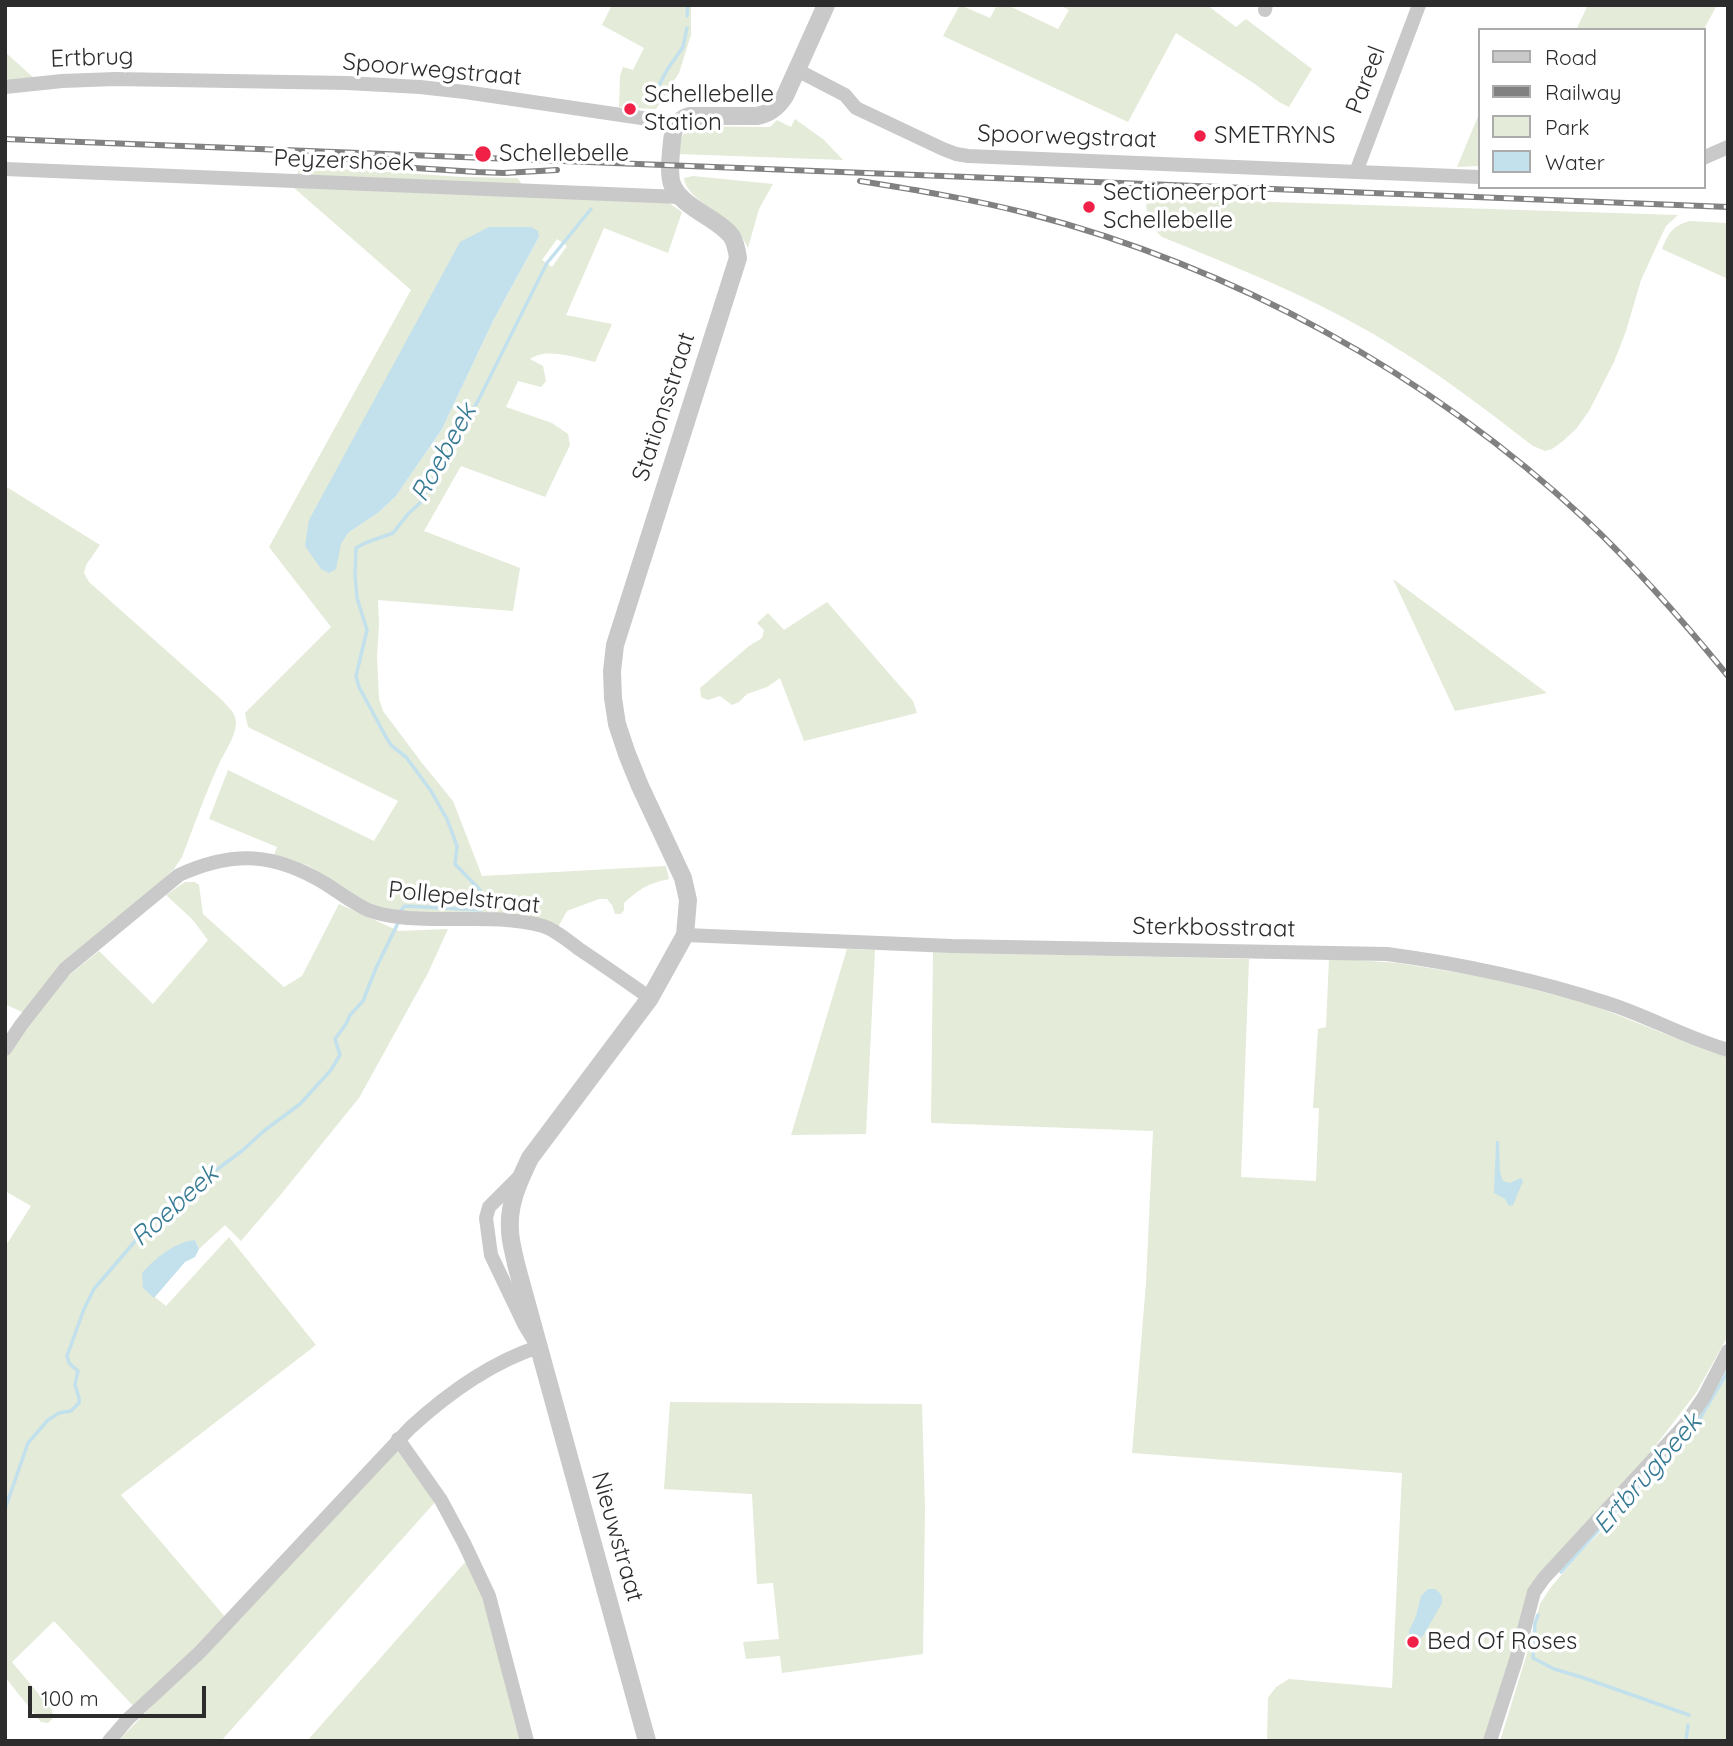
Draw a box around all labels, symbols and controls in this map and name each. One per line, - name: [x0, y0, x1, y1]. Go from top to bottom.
- legend: [1478, 28, 1705, 189]
- street label: Ertbrug: [50, 42, 134, 74]
- street label: Pareel: [1340, 42, 1392, 118]
- text: Road: [1545, 44, 1597, 70]
- street label: Spoorwegstraat: [341, 48, 523, 92]
- text: Railway: [1545, 79, 1621, 105]
- place label: Schellebelle Station: [644, 81, 774, 137]
- marker: Schellebelle Station: [622, 101, 638, 117]
- text: Park: [1545, 114, 1589, 140]
- street label: Spoorwegstraat: [977, 119, 1157, 155]
- place label: SMETRYNS: [1214, 122, 1335, 150]
- marker: SMETRYNS: [1192, 128, 1208, 144]
- place label: Schellebelle: [499, 140, 629, 168]
- street label: Peyzershoek: [273, 144, 415, 178]
- marker: Schellebelle: [473, 144, 493, 164]
- text: Water: [1545, 149, 1605, 175]
- place label: Sectioneerport Schellebelle: [1103, 179, 1267, 235]
- marker: Sectioneerport Schellebelle: [1081, 199, 1097, 215]
- street label: Stationsstraat: [626, 329, 702, 485]
- water label: Roebeek: [404, 399, 484, 507]
- street label: Pollepelstraat: [387, 876, 541, 920]
- street label: Sterkbosstraat: [1132, 912, 1296, 944]
- water label: Roebeek: [125, 1159, 225, 1253]
- water label: Ertbrugbeek: [1587, 1407, 1709, 1541]
- street label: Nieuwstraat: [585, 1469, 649, 1605]
- place label: Bed Of Roses: [1427, 1628, 1577, 1656]
- marker: Bed Of Roses: [1405, 1634, 1421, 1650]
- scale bar: [32, 1672, 210, 1716]
- text: 100 m: [41, 1685, 99, 1711]

